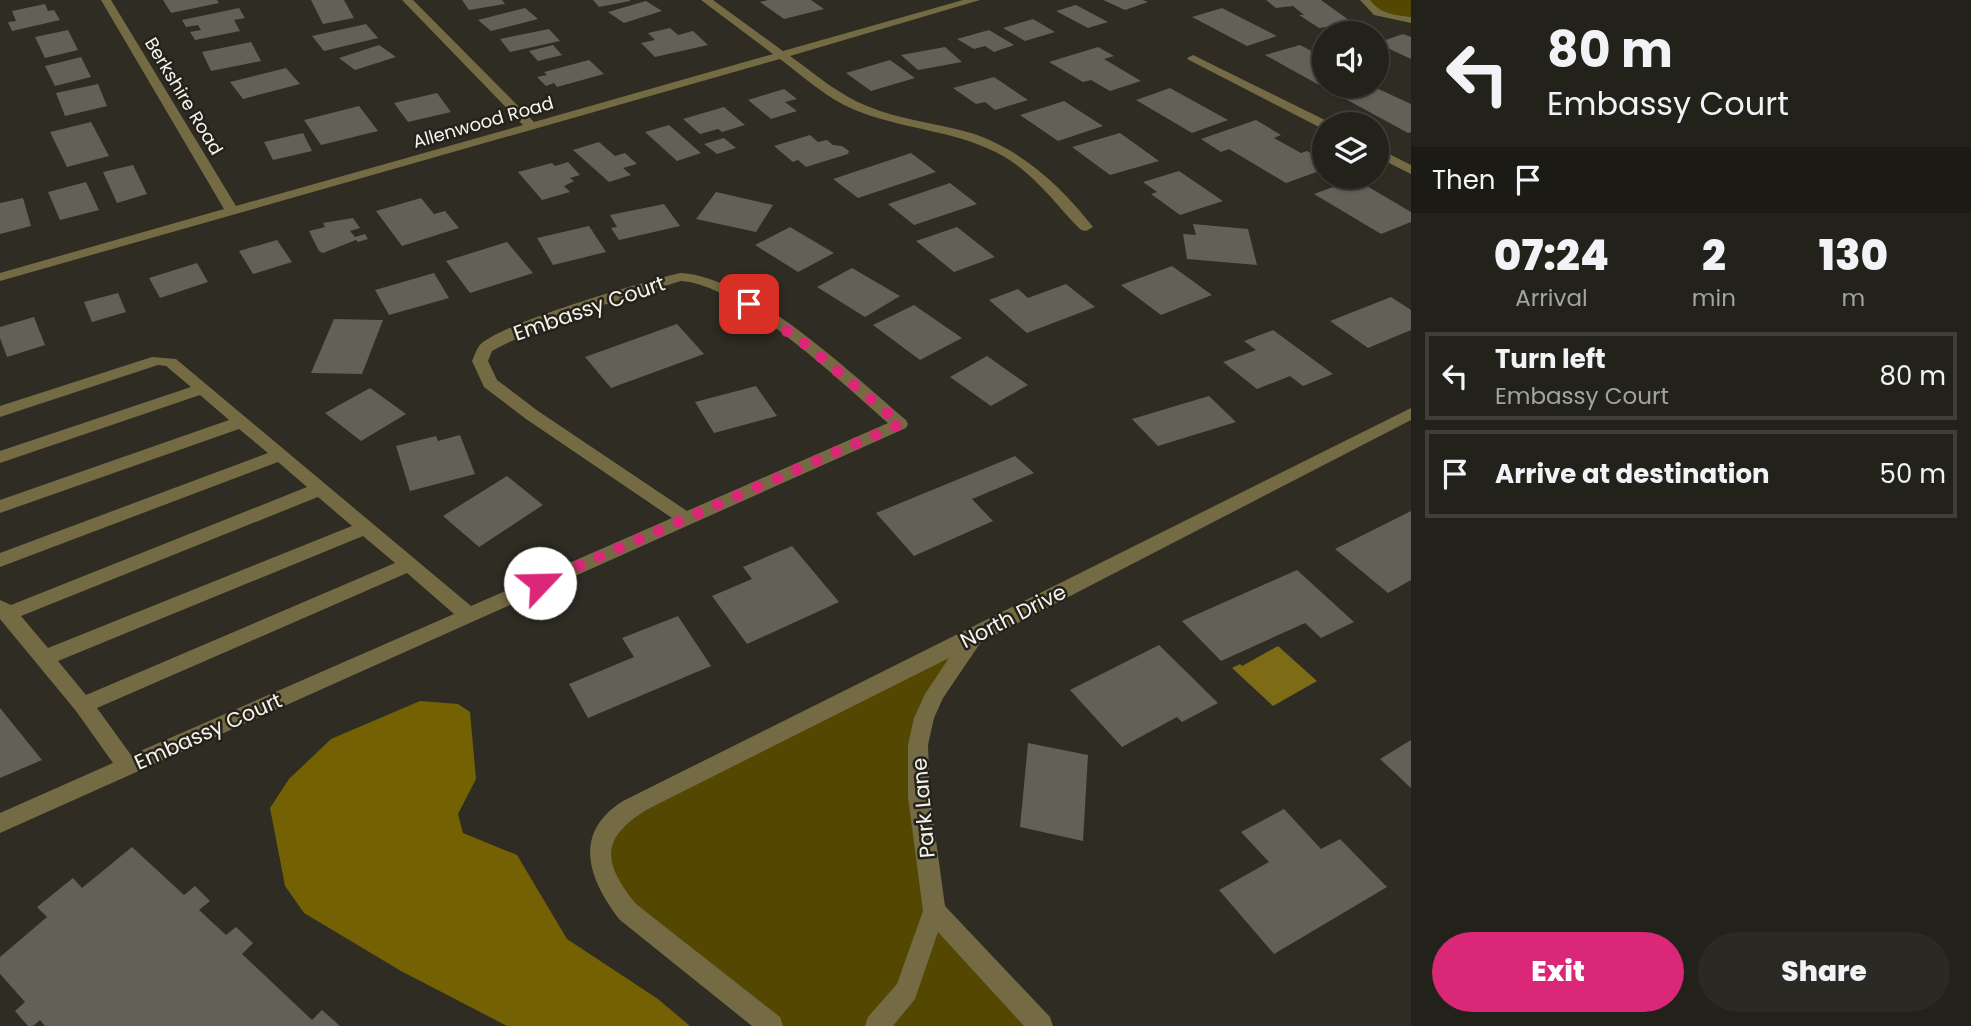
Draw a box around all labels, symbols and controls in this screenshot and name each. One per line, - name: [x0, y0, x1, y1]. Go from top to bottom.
- text: 80 m: [1547, 16, 1673, 84]
- map controls: [1312, 21, 1389, 189]
- button: sound: [1312, 21, 1389, 98]
- icon: left: [1432, 28, 1523, 119]
- street label: Berkshire Road: [139, 33, 229, 159]
- text: Embassy Court: [1547, 81, 1789, 126]
- street label: Allenwood Road: [410, 90, 556, 154]
- button: layers: [1312, 112, 1389, 189]
- icon: arrive: [1509, 161, 1547, 199]
- text: Then: [1432, 162, 1495, 198]
- text: 07:24: [1494, 226, 1609, 285]
- text: 2: [1702, 226, 1726, 285]
- text: 130: [1819, 226, 1888, 285]
- street label: Embassy Court: [509, 268, 669, 348]
- pin: [719, 274, 779, 334]
- text: Arrival: [1515, 282, 1588, 314]
- text: min: [1692, 282, 1736, 314]
- text: m: [1842, 282, 1865, 314]
- icon: arrive: [730, 285, 768, 323]
- text: Turn left: [1495, 341, 1606, 377]
- icon: left: [1436, 357, 1474, 395]
- text: 80 m: [1880, 358, 1946, 394]
- text: Embassy Court: [1495, 380, 1669, 412]
- icon: arrive: [1436, 455, 1474, 493]
- text: Arrive at destination: [1495, 456, 1770, 492]
- text: 50 m: [1880, 456, 1946, 492]
- position arrow: [503, 546, 577, 620]
- street label: North Drive: [955, 577, 1071, 655]
- street label: Embassy Court: [130, 685, 286, 777]
- street label: Park Lane: [904, 757, 942, 859]
- button: Exit: [1432, 932, 1684, 1012]
- button: Share: [1698, 932, 1950, 1012]

